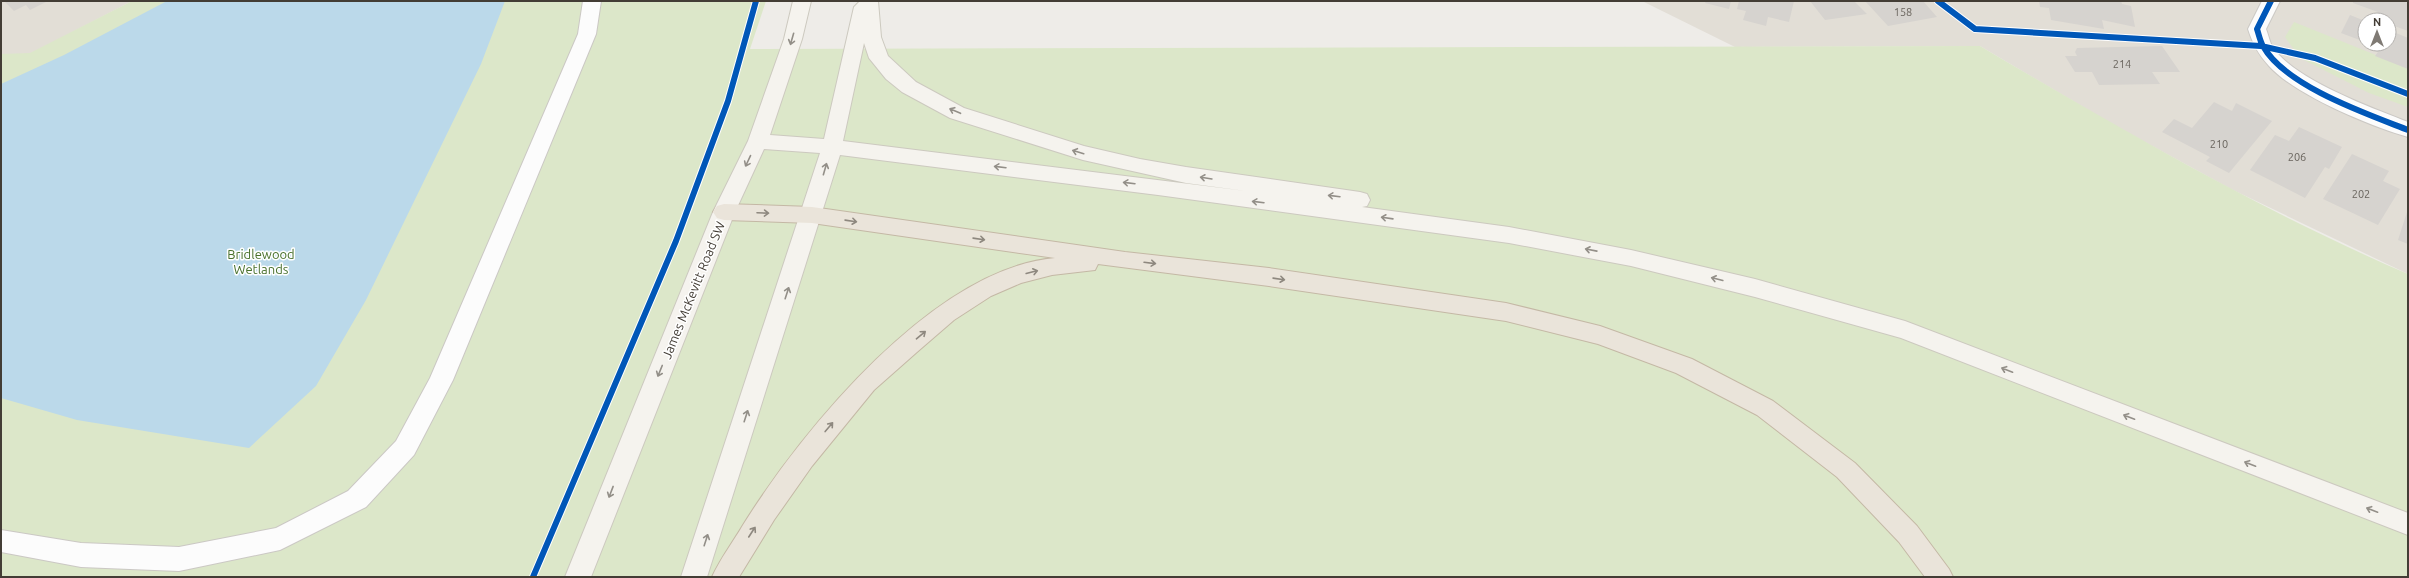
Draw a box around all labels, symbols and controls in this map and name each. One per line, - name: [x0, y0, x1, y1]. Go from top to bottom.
- house number: 158: [1894, 6, 1912, 18]
- north arrow: [2357, 12, 2397, 52]
- text: N: [2373, 16, 2381, 28]
- one-way arrow: [788, 32, 795, 45]
- house number: 214: [2113, 58, 2131, 70]
- one-way arrow: [949, 107, 961, 115]
- house number: 210: [2210, 138, 2228, 150]
- one-way arrow: [1072, 148, 1085, 155]
- house number: 206: [2288, 151, 2306, 163]
- one-way arrow: [744, 155, 751, 167]
- one-way arrow: [822, 162, 829, 175]
- one-way arrow: [994, 164, 1007, 171]
- one-way arrow: [1199, 174, 1212, 182]
- one-way arrow: [1123, 180, 1136, 187]
- house number: 202: [2352, 188, 2370, 200]
- one-way arrow: [1328, 192, 1341, 200]
- one-way arrow: [1252, 198, 1265, 206]
- one-way arrow: [756, 210, 769, 217]
- one-way arrow: [1381, 214, 1394, 222]
- one-way arrow: [844, 217, 857, 225]
- street label: James McKevitt Road SW: [659, 219, 727, 361]
- one-way arrow: [972, 235, 985, 243]
- one-way arrow: [1585, 246, 1598, 254]
- park label: Bridlewood Wetlands: [227, 247, 295, 276]
- one-way arrow: [1143, 259, 1156, 267]
- one-way arrow: [1025, 267, 1038, 275]
- one-way arrow: [1272, 275, 1285, 283]
- one-way arrow: [1711, 275, 1724, 282]
- one-way arrow: [783, 287, 791, 299]
- one-way arrow: [915, 331, 926, 340]
- one-way arrow: [655, 365, 663, 377]
- one-way arrow: [2002, 366, 2014, 374]
- one-way arrow: [743, 410, 750, 423]
- one-way arrow: [2123, 413, 2135, 421]
- one-way arrow: [825, 422, 834, 433]
- one-way arrow: [2245, 459, 2257, 467]
- one-way arrow: [607, 485, 615, 497]
- one-way arrow: [2366, 506, 2378, 514]
- one-way arrow: [749, 526, 757, 538]
- one-way arrow: [703, 534, 710, 547]

